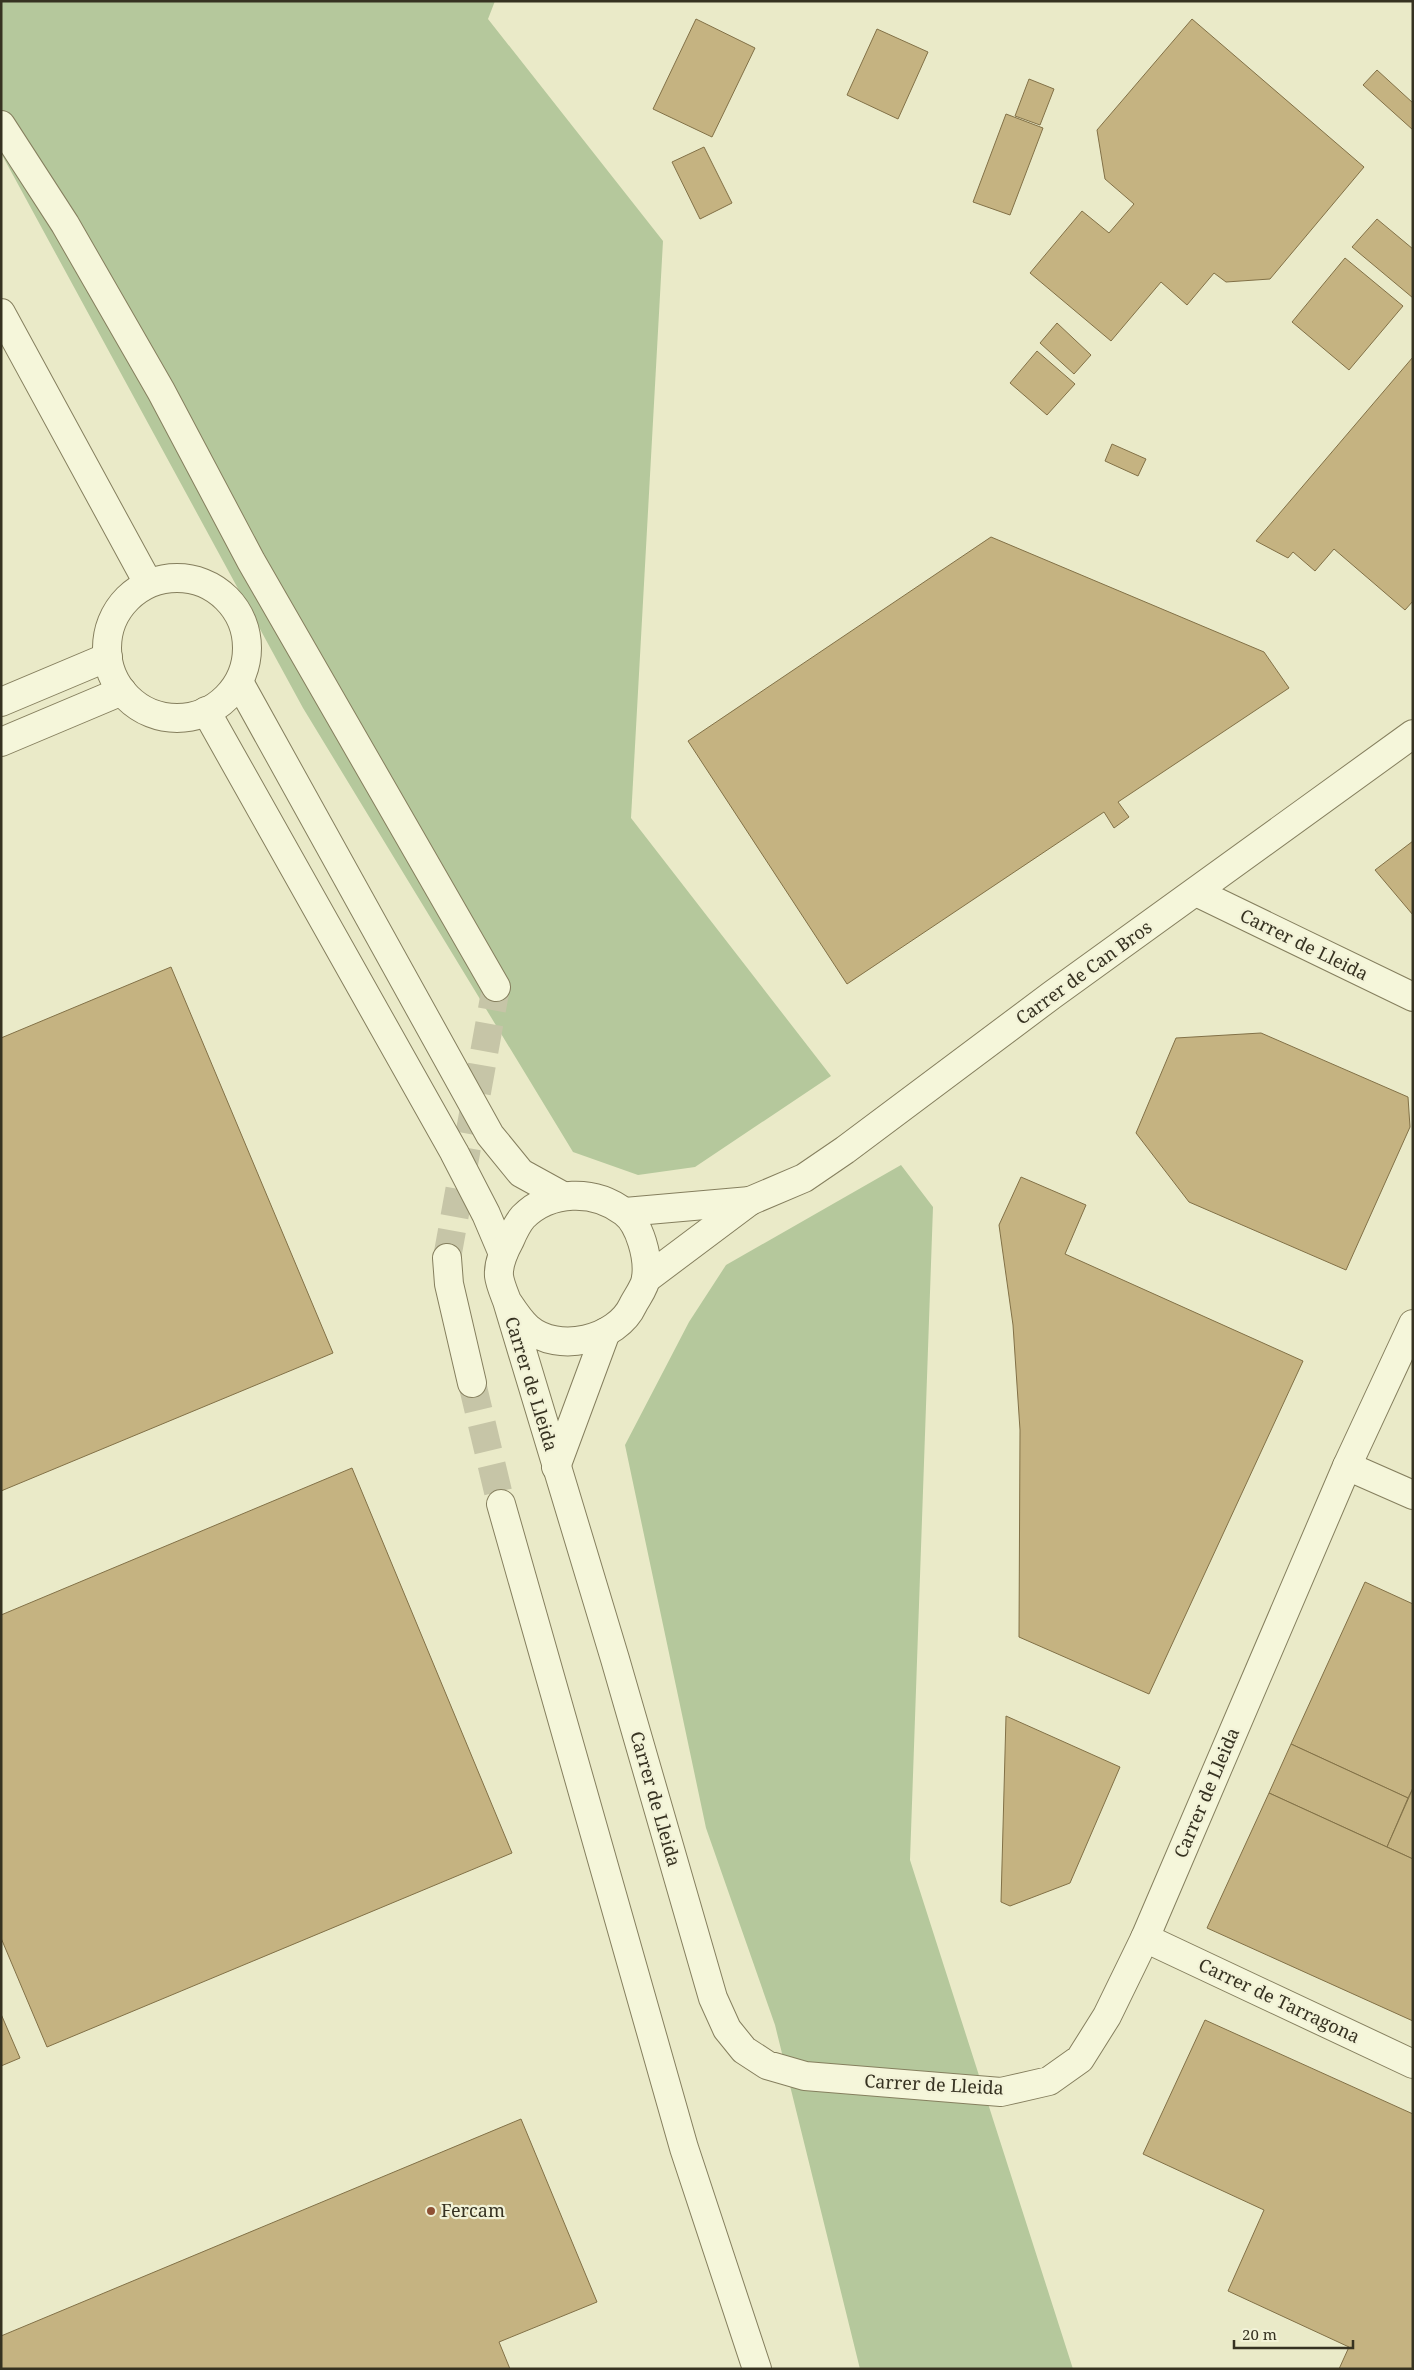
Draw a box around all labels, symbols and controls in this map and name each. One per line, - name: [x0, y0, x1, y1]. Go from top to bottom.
- street label: Carrer de Lleida: [1236, 903, 1372, 986]
- street label: Carrer de Can Bros: [1011, 915, 1156, 1030]
- street label: Carrer de Lleida: [500, 1313, 564, 1454]
- street label: Carrer de Lleida: [1168, 1724, 1244, 1862]
- street label: Carrer de Lleida: [625, 1728, 687, 1869]
- street label: Carrer de Tarragona: [1195, 1952, 1364, 2048]
- street label: Carrer de Lleida: [864, 2068, 1004, 2100]
- place label: Fercam: [441, 2198, 505, 2222]
- marker: Fercam: [425, 2205, 437, 2217]
- scale bar: [1234, 2318, 1353, 2350]
- text: 20 m: [1242, 2324, 1277, 2344]

